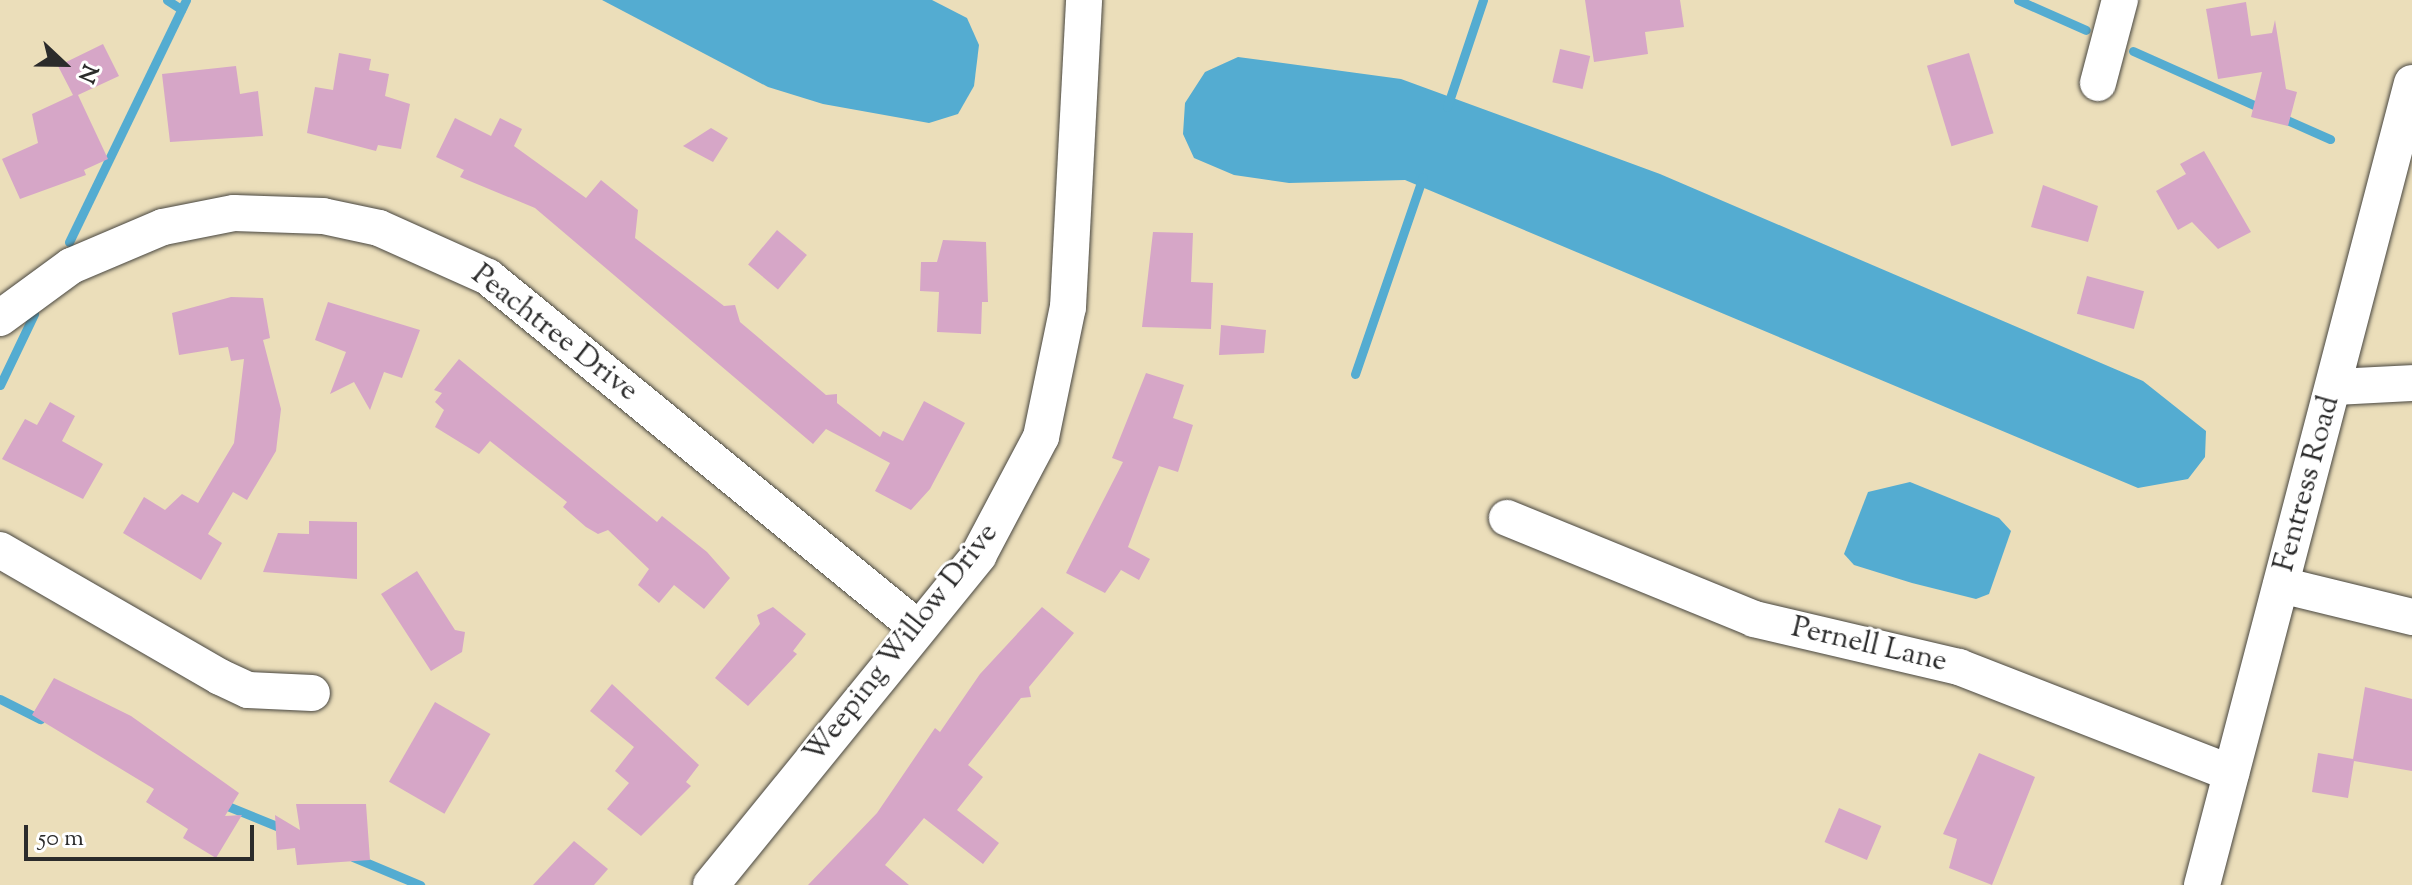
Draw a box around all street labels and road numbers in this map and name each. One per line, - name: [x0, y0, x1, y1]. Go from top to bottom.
- street label: Peachtree Drive: [463, 258, 645, 410]
- street label: Fentress Road: [2267, 392, 2349, 576]
- street label: Weeping Willow Drive: [797, 517, 1007, 771]
- street label: Pernell Lane: [1788, 611, 1950, 681]

